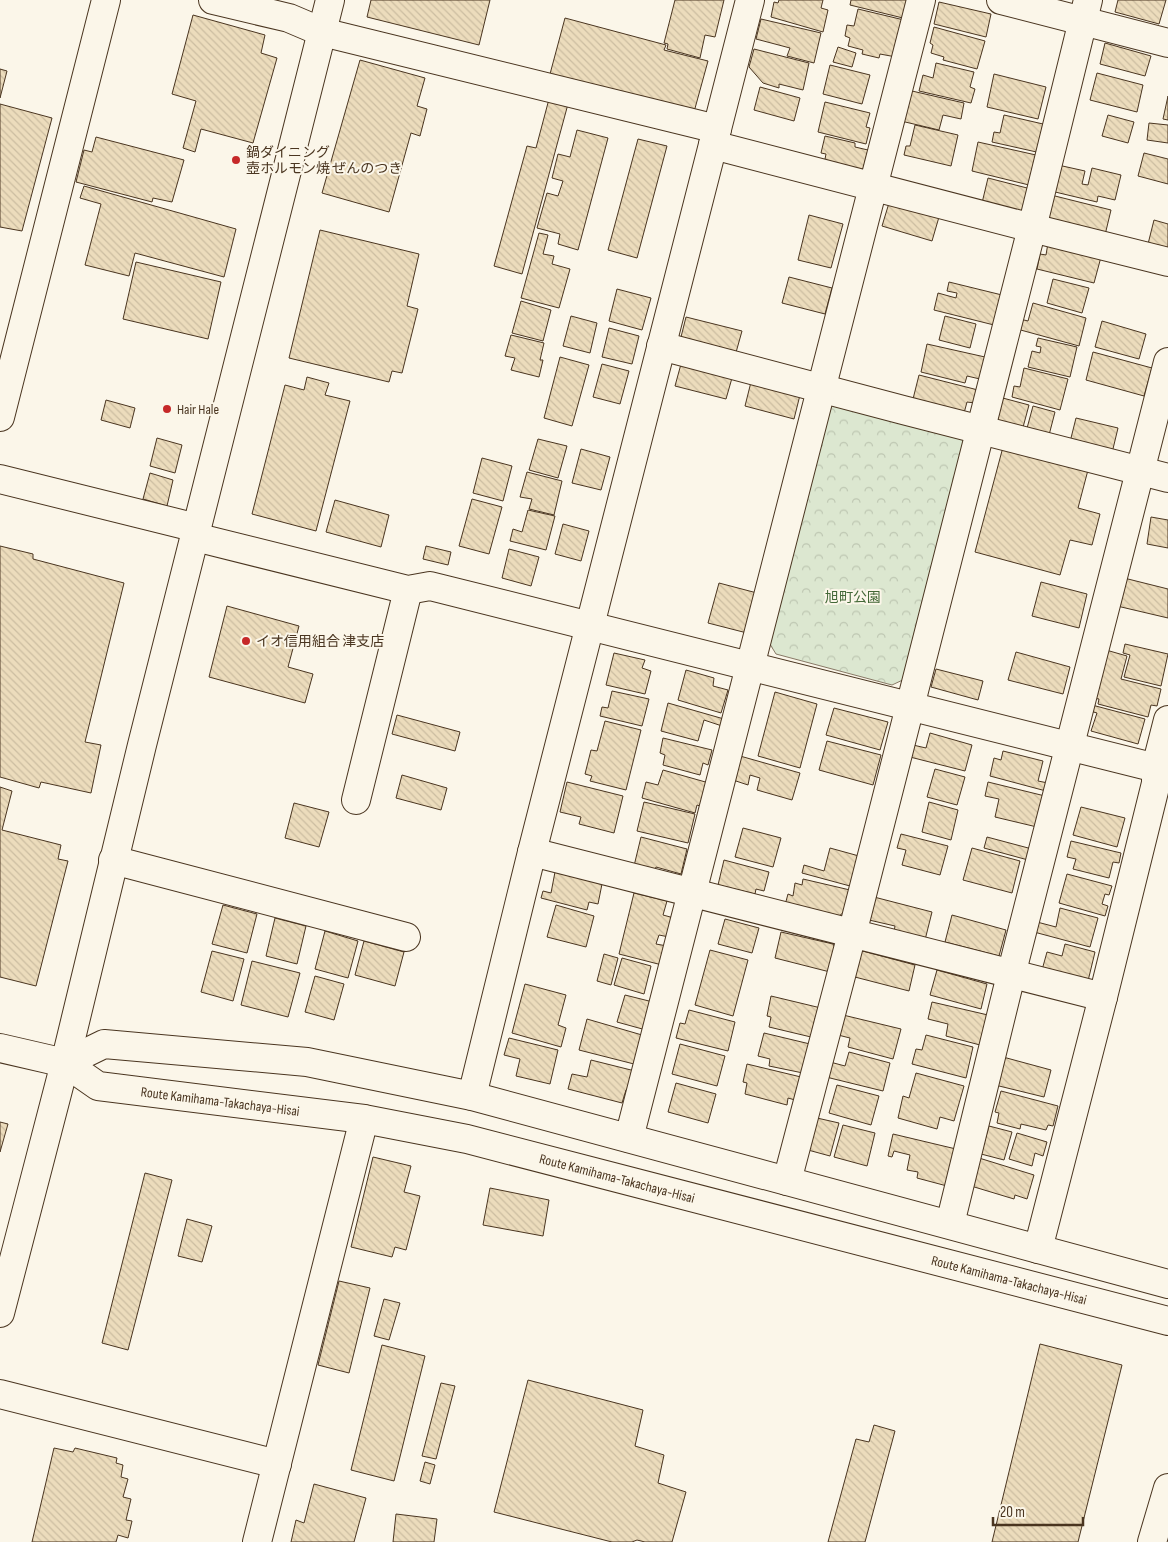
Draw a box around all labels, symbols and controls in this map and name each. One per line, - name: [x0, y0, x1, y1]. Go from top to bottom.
- place label: 鍋ダイニング 壺ホルモン焼 ぜんのつき: [246, 144, 402, 177]
- marker: 鍋ダイニング 壺ホルモン焼 ぜんのつき: [230, 154, 242, 166]
- place label: Hair Hale: [177, 401, 219, 418]
- marker: Hair Hale: [161, 403, 173, 415]
- park label: 旭町公園: [825, 589, 881, 606]
- place label: イオ信用組合 津支店: [256, 633, 384, 650]
- marker: イオ信用組合 津支店: [240, 635, 252, 647]
- street label: Route Kamihama-Takachaya-Hisai: [140, 1083, 300, 1120]
- street label: Route Kamihama-Takachaya-Hisai: [538, 1150, 696, 1207]
- street label: Route Kamihama-Takachaya-Hisai: [930, 1252, 1088, 1309]
- scale bar: [993, 1494, 1083, 1526]
- text: 20 m: [1000, 1503, 1025, 1522]

